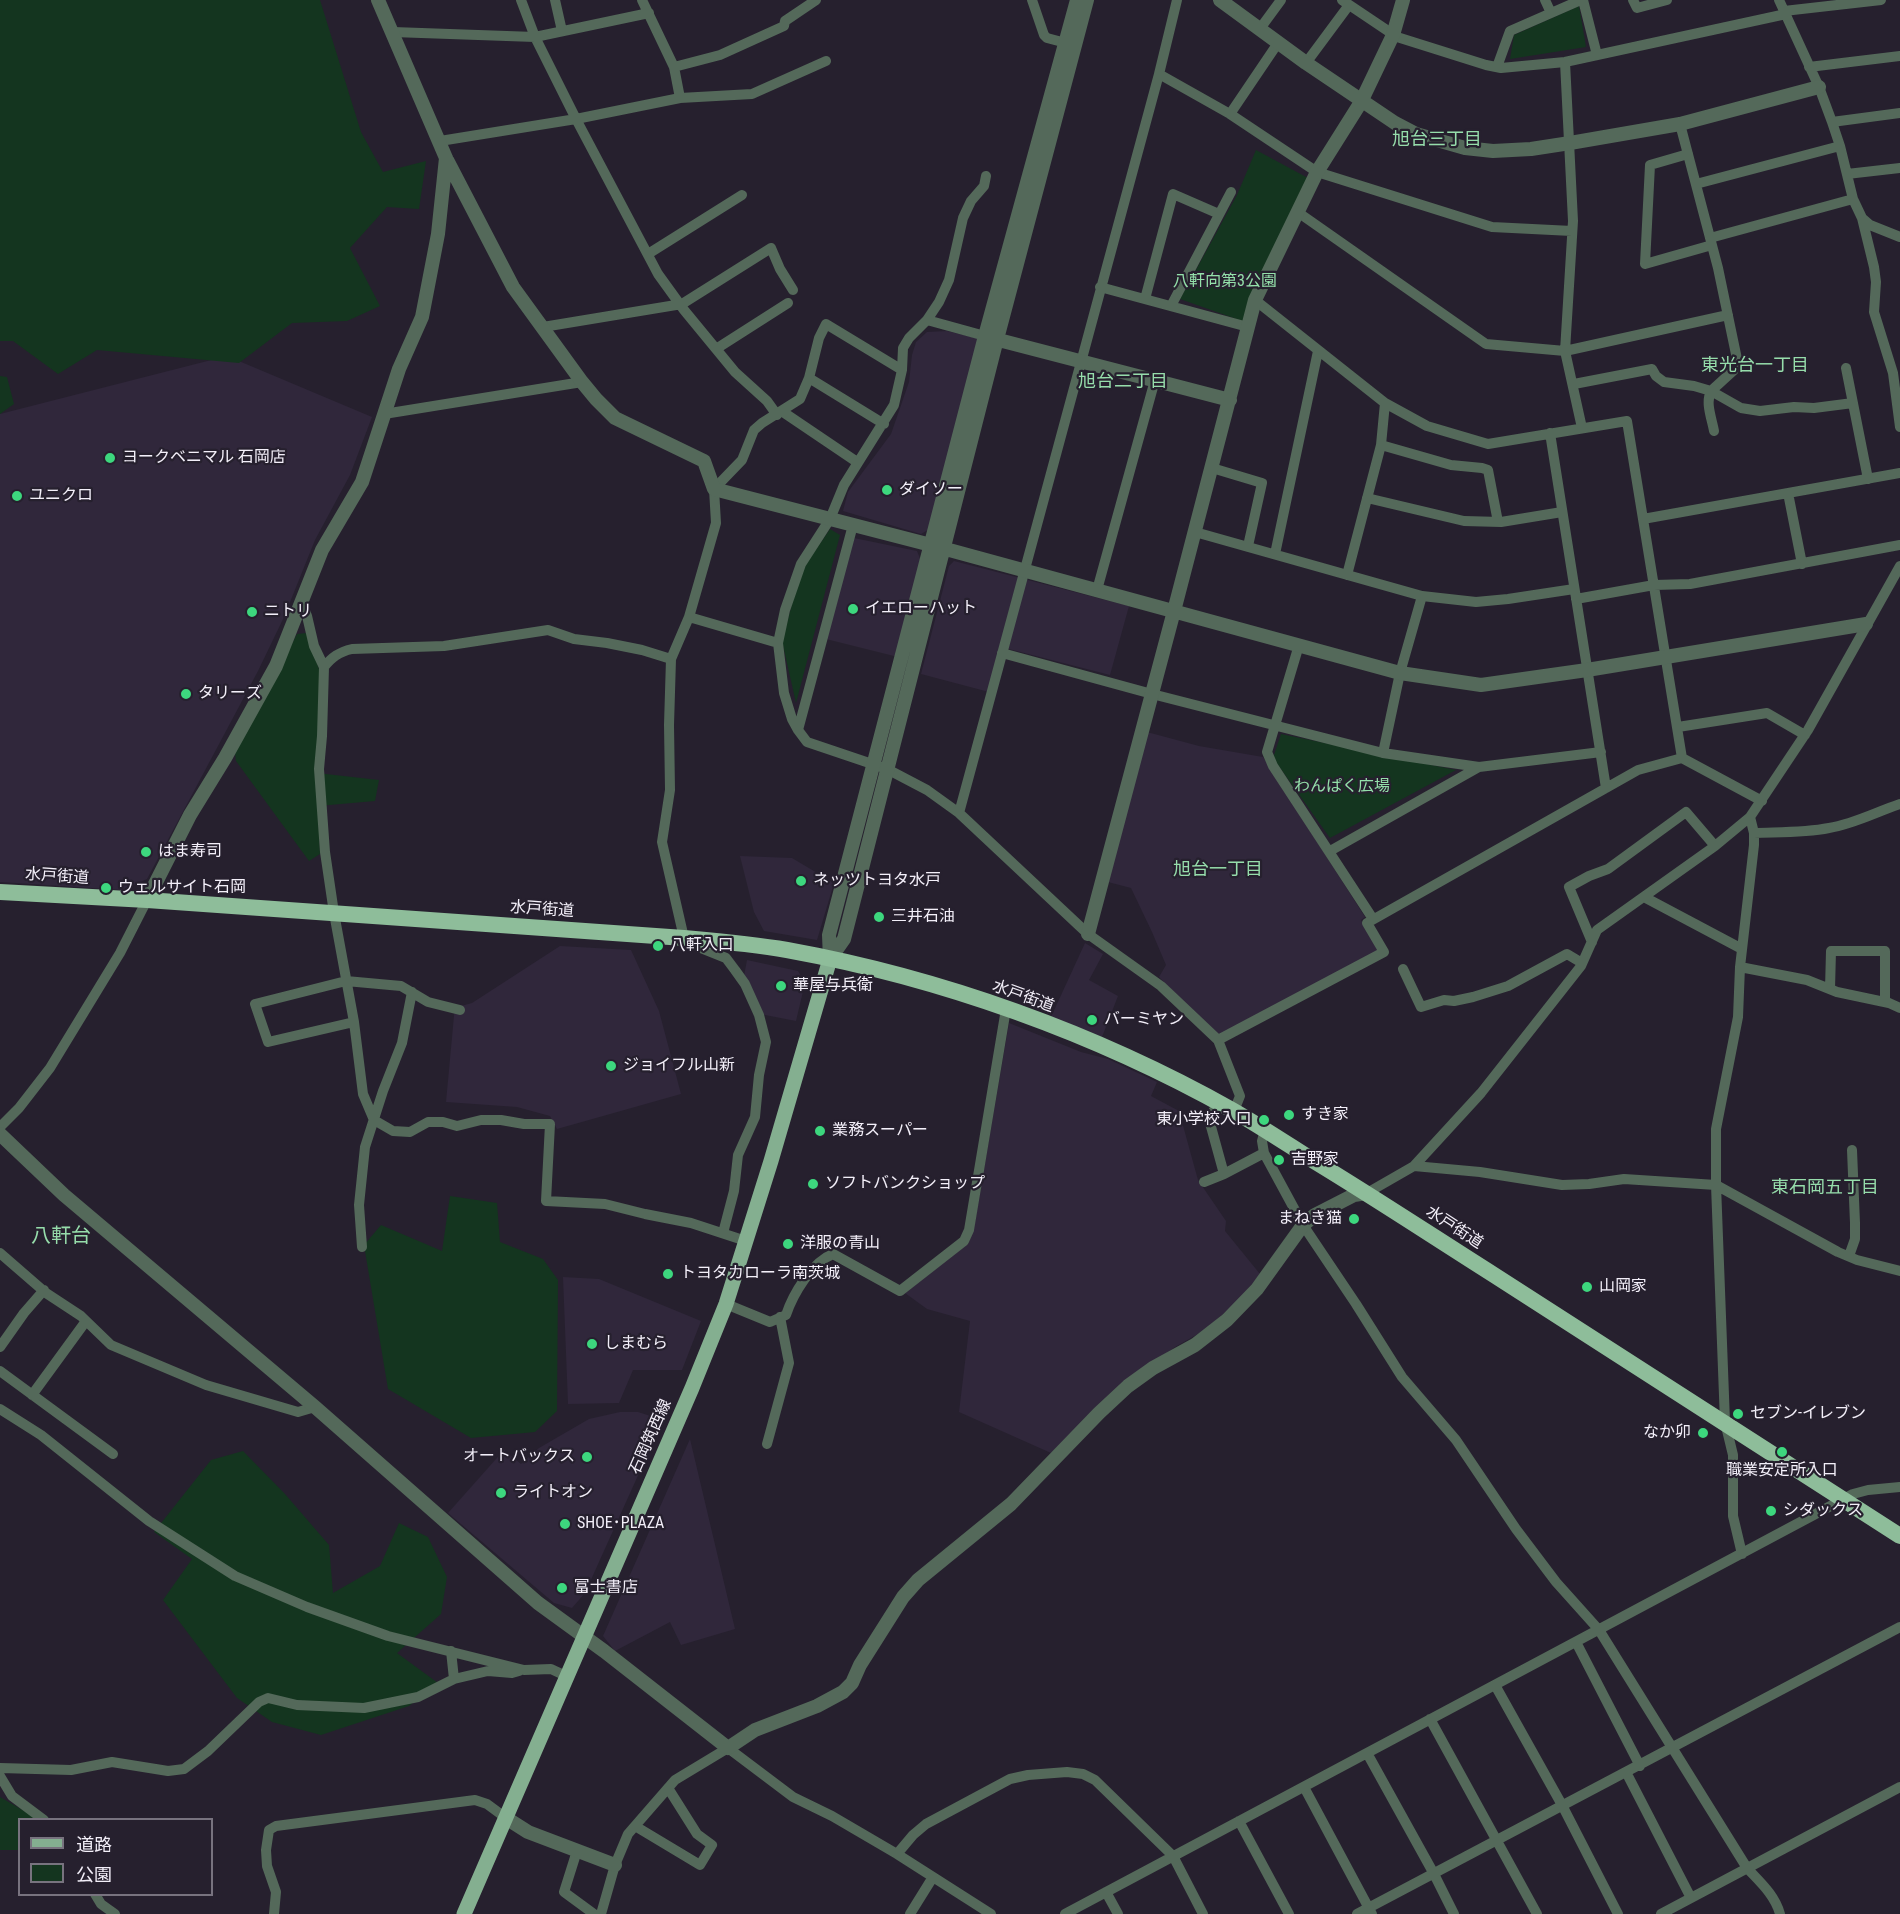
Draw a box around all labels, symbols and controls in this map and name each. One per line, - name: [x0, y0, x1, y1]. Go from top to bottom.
- district label: 旭台三丁目: [1392, 129, 1482, 151]
- park label: 八軒向第3公園: [1173, 272, 1277, 292]
- district label: 東光台一丁目: [1701, 355, 1809, 377]
- district label: 旭台二丁目: [1078, 371, 1168, 393]
- place label: ヨークベニマル 石岡店: [122, 448, 286, 468]
- marker: ヨークベニマル 石岡店: [103, 451, 117, 465]
- place label: ダイソー: [899, 480, 963, 500]
- marker: ダイソー: [880, 483, 894, 497]
- place label: ユニクロ: [29, 486, 93, 506]
- marker: ユニクロ: [10, 489, 24, 503]
- place label: イエローハット: [865, 599, 977, 619]
- place label: ニトリ: [264, 602, 312, 622]
- marker: イエローハット: [846, 602, 860, 616]
- marker: ニトリ: [245, 605, 259, 619]
- place label: タリーズ: [198, 684, 262, 704]
- marker: タリーズ: [179, 687, 193, 701]
- park label: わんぱく広場: [1294, 777, 1390, 797]
- place label: はま寿司: [158, 842, 222, 862]
- marker: はま寿司: [139, 845, 153, 859]
- district label: 旭台一丁目: [1173, 859, 1263, 881]
- street label: 水戸街道: [24, 865, 90, 889]
- place label: ネッツトヨタ水戸: [813, 871, 941, 891]
- marker: ネッツトヨタ水戸: [794, 874, 808, 888]
- place label: ウェルサイト石岡: [118, 878, 246, 898]
- marker: ウェルサイト石岡: [99, 881, 113, 895]
- street label: 水戸街道: [509, 898, 575, 922]
- place label: 三井石油: [891, 907, 955, 927]
- marker: 三井石油: [872, 910, 886, 924]
- place label: 八軒入口: [670, 936, 734, 956]
- marker: 八軒入口: [651, 939, 665, 953]
- place label: 華屋与兵衛: [793, 976, 873, 996]
- street label: 水戸街道: [990, 977, 1056, 1017]
- marker: 華屋与兵衛: [774, 979, 788, 993]
- place label: バーミヤン: [1104, 1010, 1184, 1030]
- marker: バーミヤン: [1085, 1013, 1099, 1027]
- place label: ジョイフル山新: [623, 1056, 735, 1076]
- marker: ジョイフル山新: [604, 1059, 618, 1073]
- place label: すき家: [1301, 1105, 1349, 1125]
- marker: すき家: [1282, 1108, 1296, 1122]
- place label: 東小学校入口: [1156, 1110, 1252, 1130]
- marker: 東小学校入口: [1257, 1113, 1271, 1127]
- place label: 業務スーパー: [832, 1121, 928, 1141]
- marker: 業務スーパー: [813, 1124, 827, 1138]
- place label: 吉野家: [1291, 1150, 1339, 1170]
- marker: 吉野家: [1272, 1153, 1286, 1167]
- place label: ソフトバンクショップ: [825, 1174, 985, 1194]
- marker: ソフトバンクショップ: [806, 1177, 820, 1191]
- district label: 東石岡五丁目: [1771, 1177, 1879, 1199]
- street label: 水戸街道: [1422, 1203, 1486, 1253]
- place label: まねき猫: [1278, 1209, 1342, 1229]
- marker: まねき猫: [1347, 1212, 1361, 1226]
- district label: 八軒台: [31, 1225, 91, 1249]
- place label: 洋服の青山: [800, 1234, 880, 1254]
- marker: 洋服の青山: [781, 1237, 795, 1251]
- place label: トヨタカローラ南茨城: [680, 1264, 840, 1284]
- marker: トヨタカローラ南茨城: [661, 1267, 675, 1281]
- place label: 山岡家: [1599, 1277, 1647, 1297]
- marker: 山岡家: [1580, 1280, 1594, 1294]
- place label: しまむら: [604, 1334, 668, 1354]
- marker: しまむら: [585, 1337, 599, 1351]
- street label: 石岡筑西線: [626, 1397, 676, 1477]
- place label: セブン-イレブン: [1750, 1404, 1866, 1424]
- marker: セブン-イレブン: [1731, 1407, 1745, 1421]
- place label: なか卯: [1643, 1423, 1691, 1443]
- marker: なか卯: [1696, 1426, 1710, 1440]
- marker: 職業安定所入口: [1775, 1445, 1789, 1459]
- place label: オートバックス: [463, 1447, 575, 1467]
- marker: オートバックス: [580, 1450, 594, 1464]
- place label: 職業安定所入口: [1726, 1461, 1838, 1481]
- place label: ライトオン: [513, 1483, 593, 1503]
- marker: ライトオン: [494, 1486, 508, 1500]
- place label: シダックス: [1783, 1501, 1863, 1521]
- marker: シダックス: [1764, 1504, 1778, 1518]
- place label: SHOE･PLAZA: [577, 1514, 664, 1534]
- marker: SHOE･PLAZA: [558, 1517, 572, 1531]
- place label: 富士書店: [574, 1578, 638, 1598]
- marker: 富士書店: [555, 1581, 569, 1595]
- legend: [18, 1818, 213, 1896]
- text: 道路: [76, 1834, 112, 1855]
- text: 公園: [76, 1864, 112, 1885]

